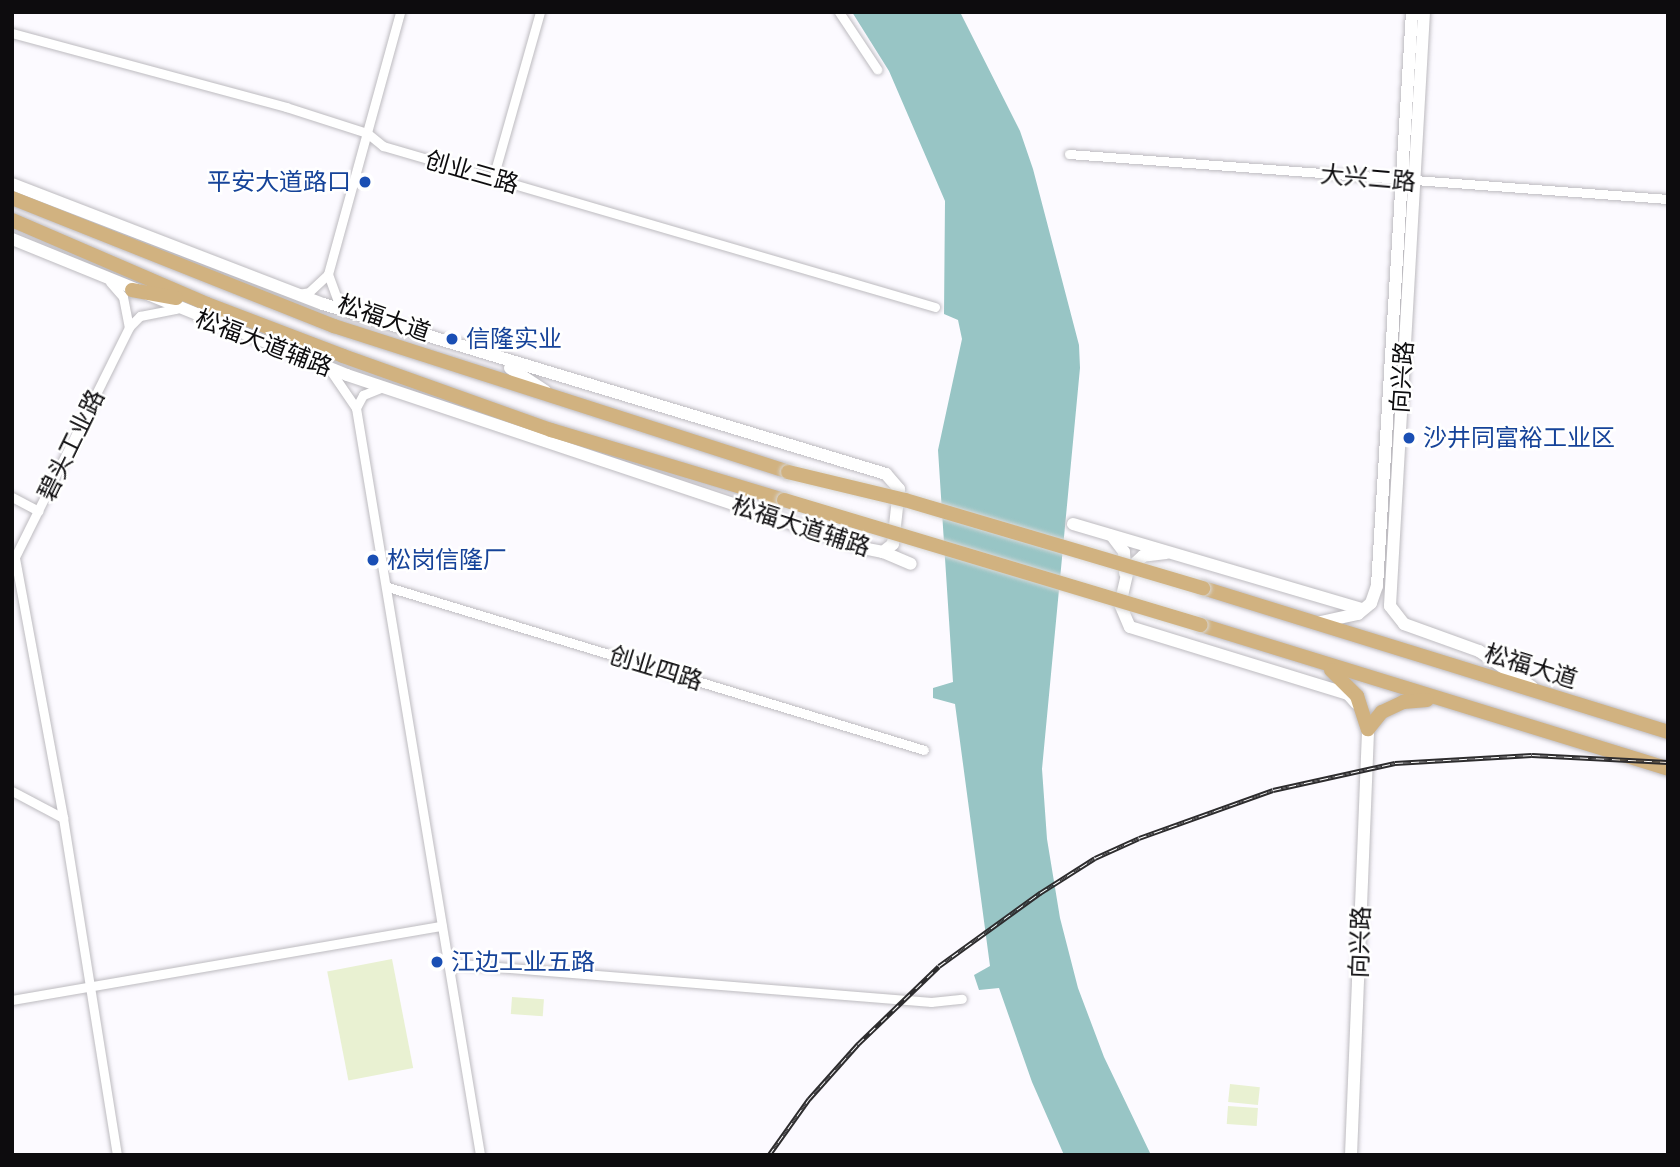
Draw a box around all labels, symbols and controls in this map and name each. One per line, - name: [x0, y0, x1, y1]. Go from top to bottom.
- street label: 创业三路: [422, 145, 522, 199]
- street label: 大兴二路: [1319, 159, 1417, 197]
- place label: 平安大道路口: [207, 168, 351, 196]
- marker: 平安大道路口: [357, 174, 373, 190]
- street label: 松福大道: [334, 289, 434, 347]
- street label: 松福大道辅路: [192, 304, 336, 382]
- place label: 信隆实业: [466, 325, 562, 353]
- marker: 信隆实业: [444, 331, 460, 347]
- street label: 向兴路: [1385, 340, 1419, 414]
- street label: 碧头工业路: [32, 385, 110, 505]
- place label: 沙井同富裕工业区: [1423, 424, 1615, 452]
- marker: 沙井同富裕工业区: [1401, 430, 1417, 446]
- street label: 松福大道辅路: [728, 490, 874, 562]
- place label: 松岗信隆厂: [387, 546, 507, 574]
- marker: 松岗信隆厂: [365, 552, 381, 568]
- street label: 松福大道: [1481, 638, 1581, 694]
- street label: 创业四路: [606, 640, 706, 696]
- street label: 向兴路: [1344, 906, 1376, 978]
- place label: 江边工业五路: [451, 948, 595, 976]
- marker: 江边工业五路: [429, 954, 445, 970]

